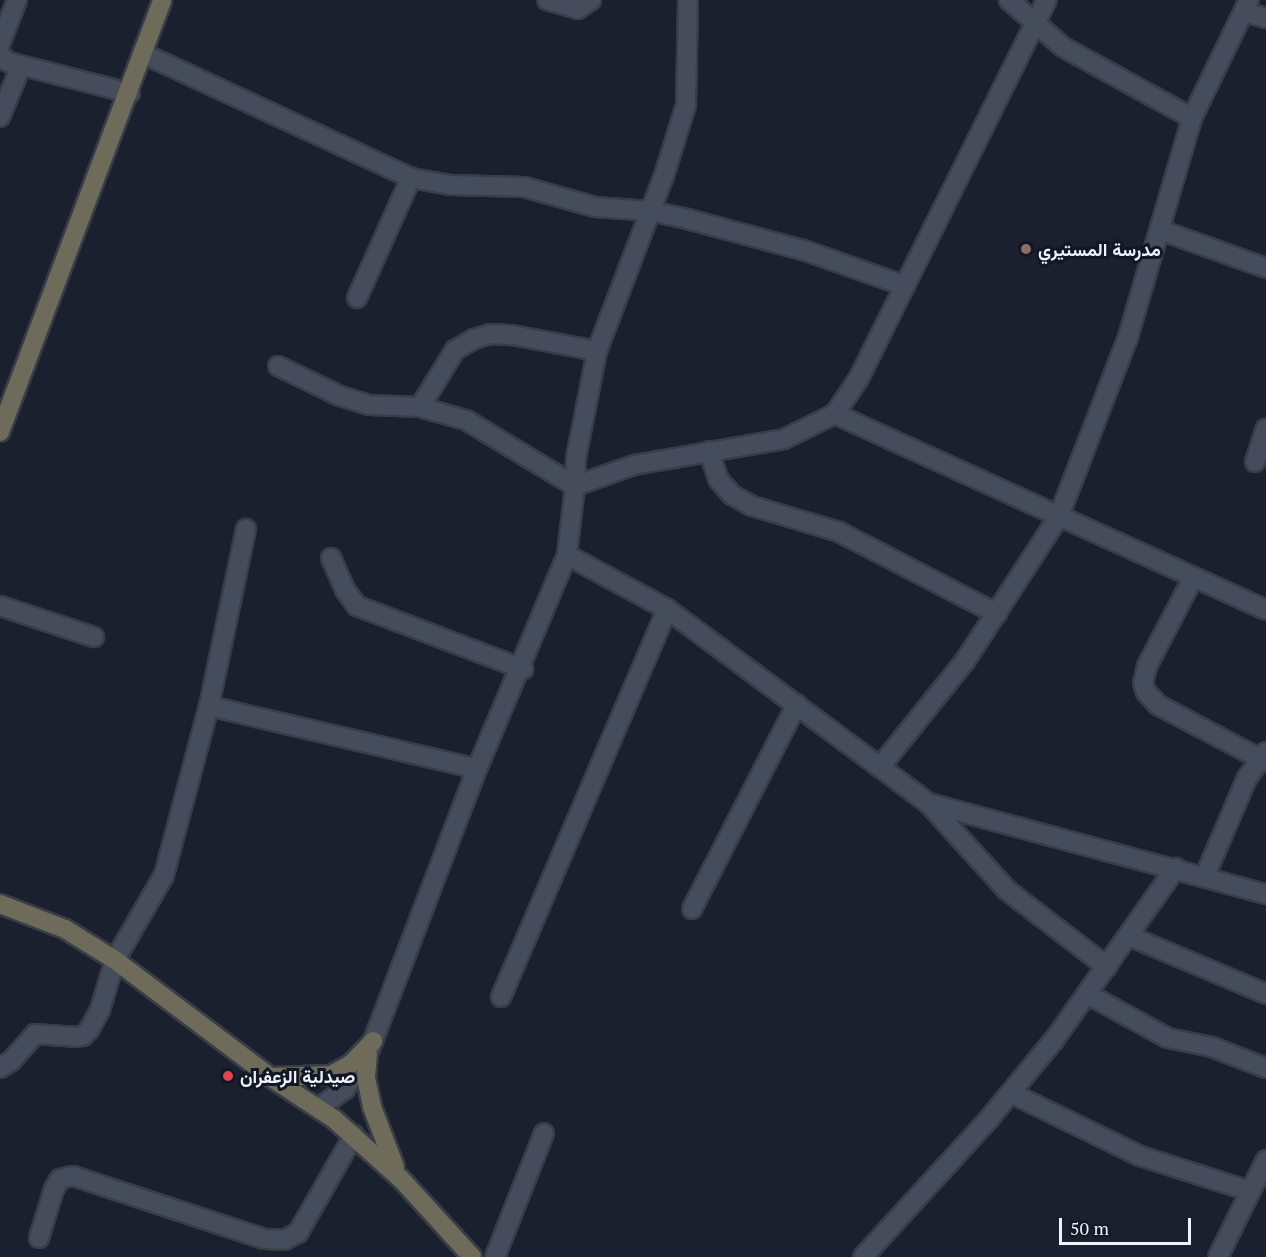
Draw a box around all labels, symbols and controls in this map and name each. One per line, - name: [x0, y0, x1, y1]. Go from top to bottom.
- place label: مدرسة المستيري: [1038, 238, 1161, 260]
- marker: مدرسة المستيري: [1019, 242, 1033, 256]
- place label: صيدلية الزعفران: [240, 1065, 355, 1087]
- marker: صيدلية الزعفران: [221, 1069, 235, 1083]
- scale bar: [1062, 1206, 1194, 1244]
- text: 50 m: [1070, 1216, 1109, 1240]

